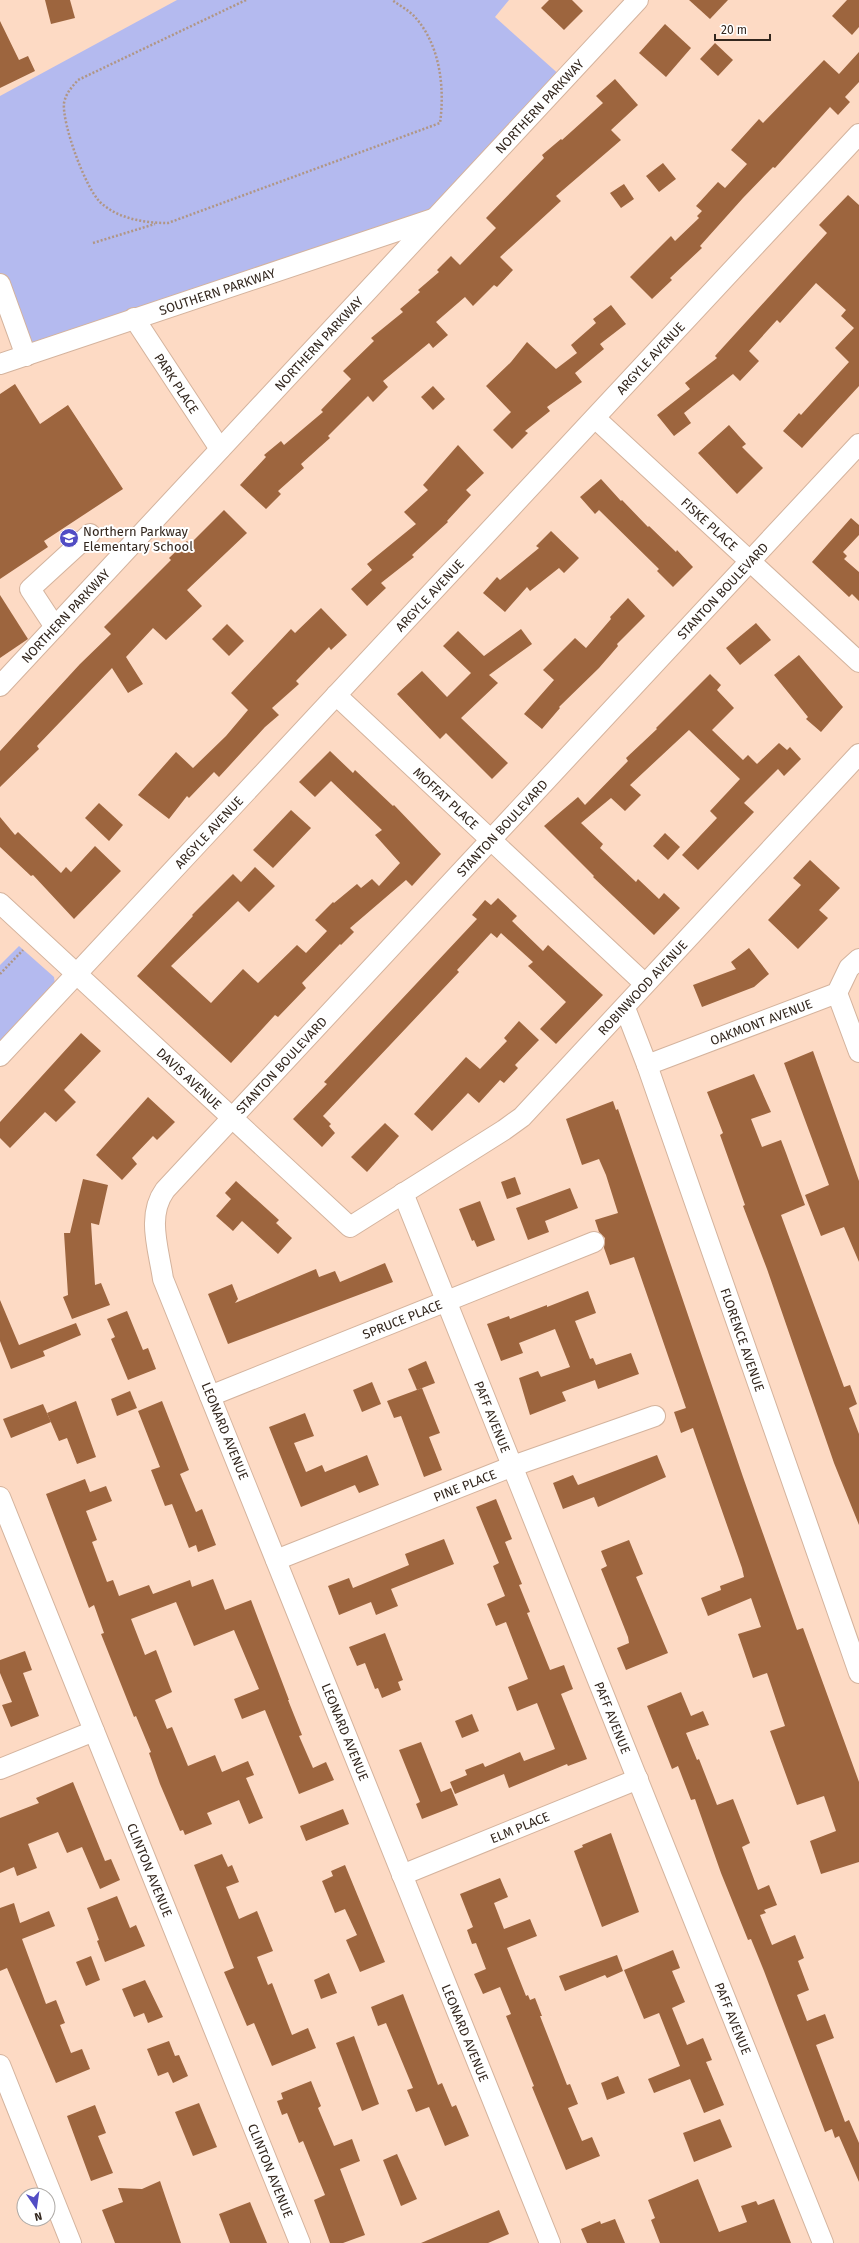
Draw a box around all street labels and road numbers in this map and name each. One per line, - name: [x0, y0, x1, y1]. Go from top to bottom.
- street label: NORTHERN PARKWAY: [492, 55, 587, 156]
- street label: SOUTHERN PARKWAY: [157, 265, 278, 318]
- street label: NORTHERN PARKWAY: [271, 293, 367, 393]
- street label: ARGYLE AVENUE: [613, 319, 688, 397]
- street label: PARK PLACE: [152, 350, 202, 416]
- street label: FISKE PLACE: [678, 494, 741, 554]
- street label: STANTON BOULEVARD: [674, 539, 771, 642]
- street label: ARGYLE AVENUE: [392, 556, 467, 634]
- street label: NORTHERN PARKWAY: [18, 565, 113, 666]
- street label: MOFFAT PLACE: [411, 764, 482, 832]
- street label: STANTON BOULEVARD: [453, 776, 550, 879]
- street label: ARGYLE AVENUE: [171, 793, 246, 871]
- street label: ROBINWOOD AVENUE: [595, 937, 690, 1038]
- street label: OAKMONT AVENUE: [708, 996, 814, 1048]
- street label: STANTON BOULEVARD: [233, 1014, 330, 1117]
- street label: DAVIS AVENUE: [154, 1045, 225, 1112]
- street label: FLORENCE AVENUE: [718, 1286, 768, 1393]
- street label: SPRUCE PLACE: [360, 1296, 444, 1342]
- street label: PAFF AVENUE: [471, 1378, 514, 1455]
- street label: LEONARD AVENUE: [199, 1380, 251, 1482]
- street label: PINE PLACE: [431, 1466, 498, 1504]
- street label: PAFF AVENUE: [592, 1679, 634, 1756]
- street label: LEONARD AVENUE: [319, 1681, 371, 1783]
- street label: ELM PLACE: [488, 1808, 551, 1846]
- street label: CLINTON AVENUE: [124, 1821, 176, 1919]
- street label: PAFF AVENUE: [712, 1980, 754, 2057]
- street label: LEONARD AVENUE: [439, 1982, 491, 2084]
- street label: CLINTON AVENUE: [245, 2121, 297, 2220]

